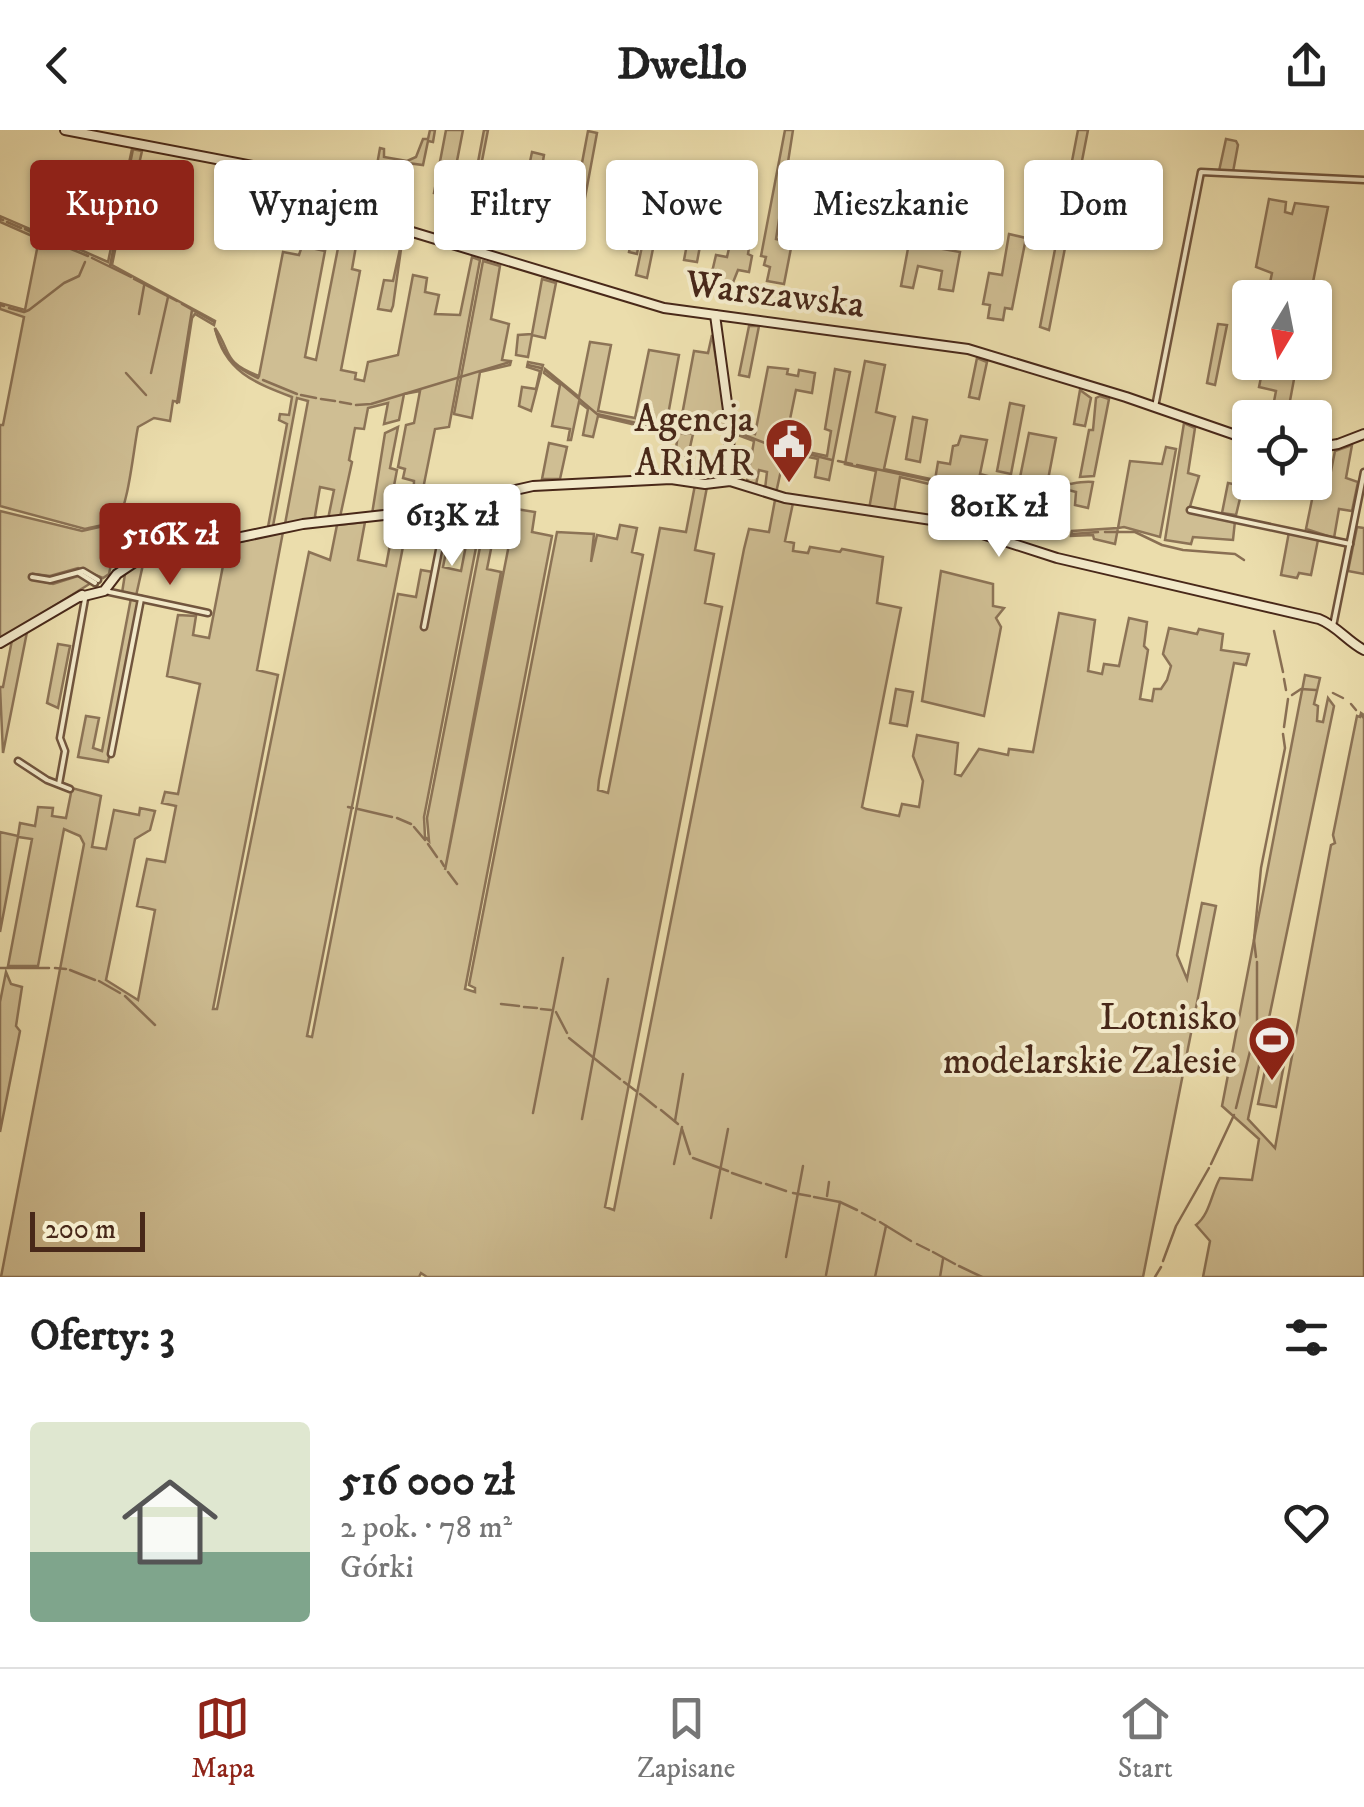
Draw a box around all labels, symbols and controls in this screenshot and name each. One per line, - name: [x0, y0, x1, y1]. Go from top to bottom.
- text: Dwello: [617, 37, 747, 93]
- icon: back: [30, 38, 85, 93]
- icon: share: [1279, 38, 1334, 93]
- chip: Kupno: [30, 160, 194, 250]
- chip: Wynajem: [214, 160, 414, 250]
- chip: Filtry: [434, 160, 586, 250]
- chip: Nowe: [606, 160, 758, 250]
- chip: Mieszkanie: [778, 160, 1004, 250]
- chip: Dom: [1024, 160, 1163, 250]
- street label: Warszawska: [682, 260, 867, 330]
- north arrow: [1232, 280, 1332, 380]
- map controls: [1232, 280, 1332, 500]
- place label: Agencja ARiMR: [634, 396, 754, 488]
- button: locate: [1232, 400, 1332, 500]
- public building icon: Agencja ARiMR: [763, 416, 815, 484]
- pin: 801K zł: [907, 475, 1091, 560]
- pin: 613K zł: [360, 484, 544, 569]
- text: 801K zł: [950, 487, 1048, 527]
- text: 613K zł: [405, 496, 499, 536]
- pin: 516K zł: [78, 503, 262, 588]
- text: 516K zł: [121, 515, 219, 555]
- place label: Lotnisko modelarskie Zalesie: [943, 994, 1237, 1086]
- sports icon: Lotnisko modelarskie Zalesie: [1246, 1014, 1298, 1082]
- scale bar: [30, 1207, 145, 1252]
- text: 200 m: [45, 1212, 116, 1247]
- icon: filters: [1279, 1310, 1334, 1365]
- text: Oferty: 3: [30, 1311, 175, 1363]
- text: 516 000 zł: [340, 1456, 515, 1508]
- icon: home: [110, 1462, 230, 1582]
- icon: heart: [1279, 1495, 1334, 1550]
- text: 2 pok. · 78 m²: [340, 1508, 512, 1548]
- text: Górki: [340, 1548, 414, 1588]
- tab: Mapa: [191, 1691, 255, 1786]
- tab: Zapisane: [637, 1691, 735, 1786]
- tab: Start: [1118, 1691, 1173, 1786]

